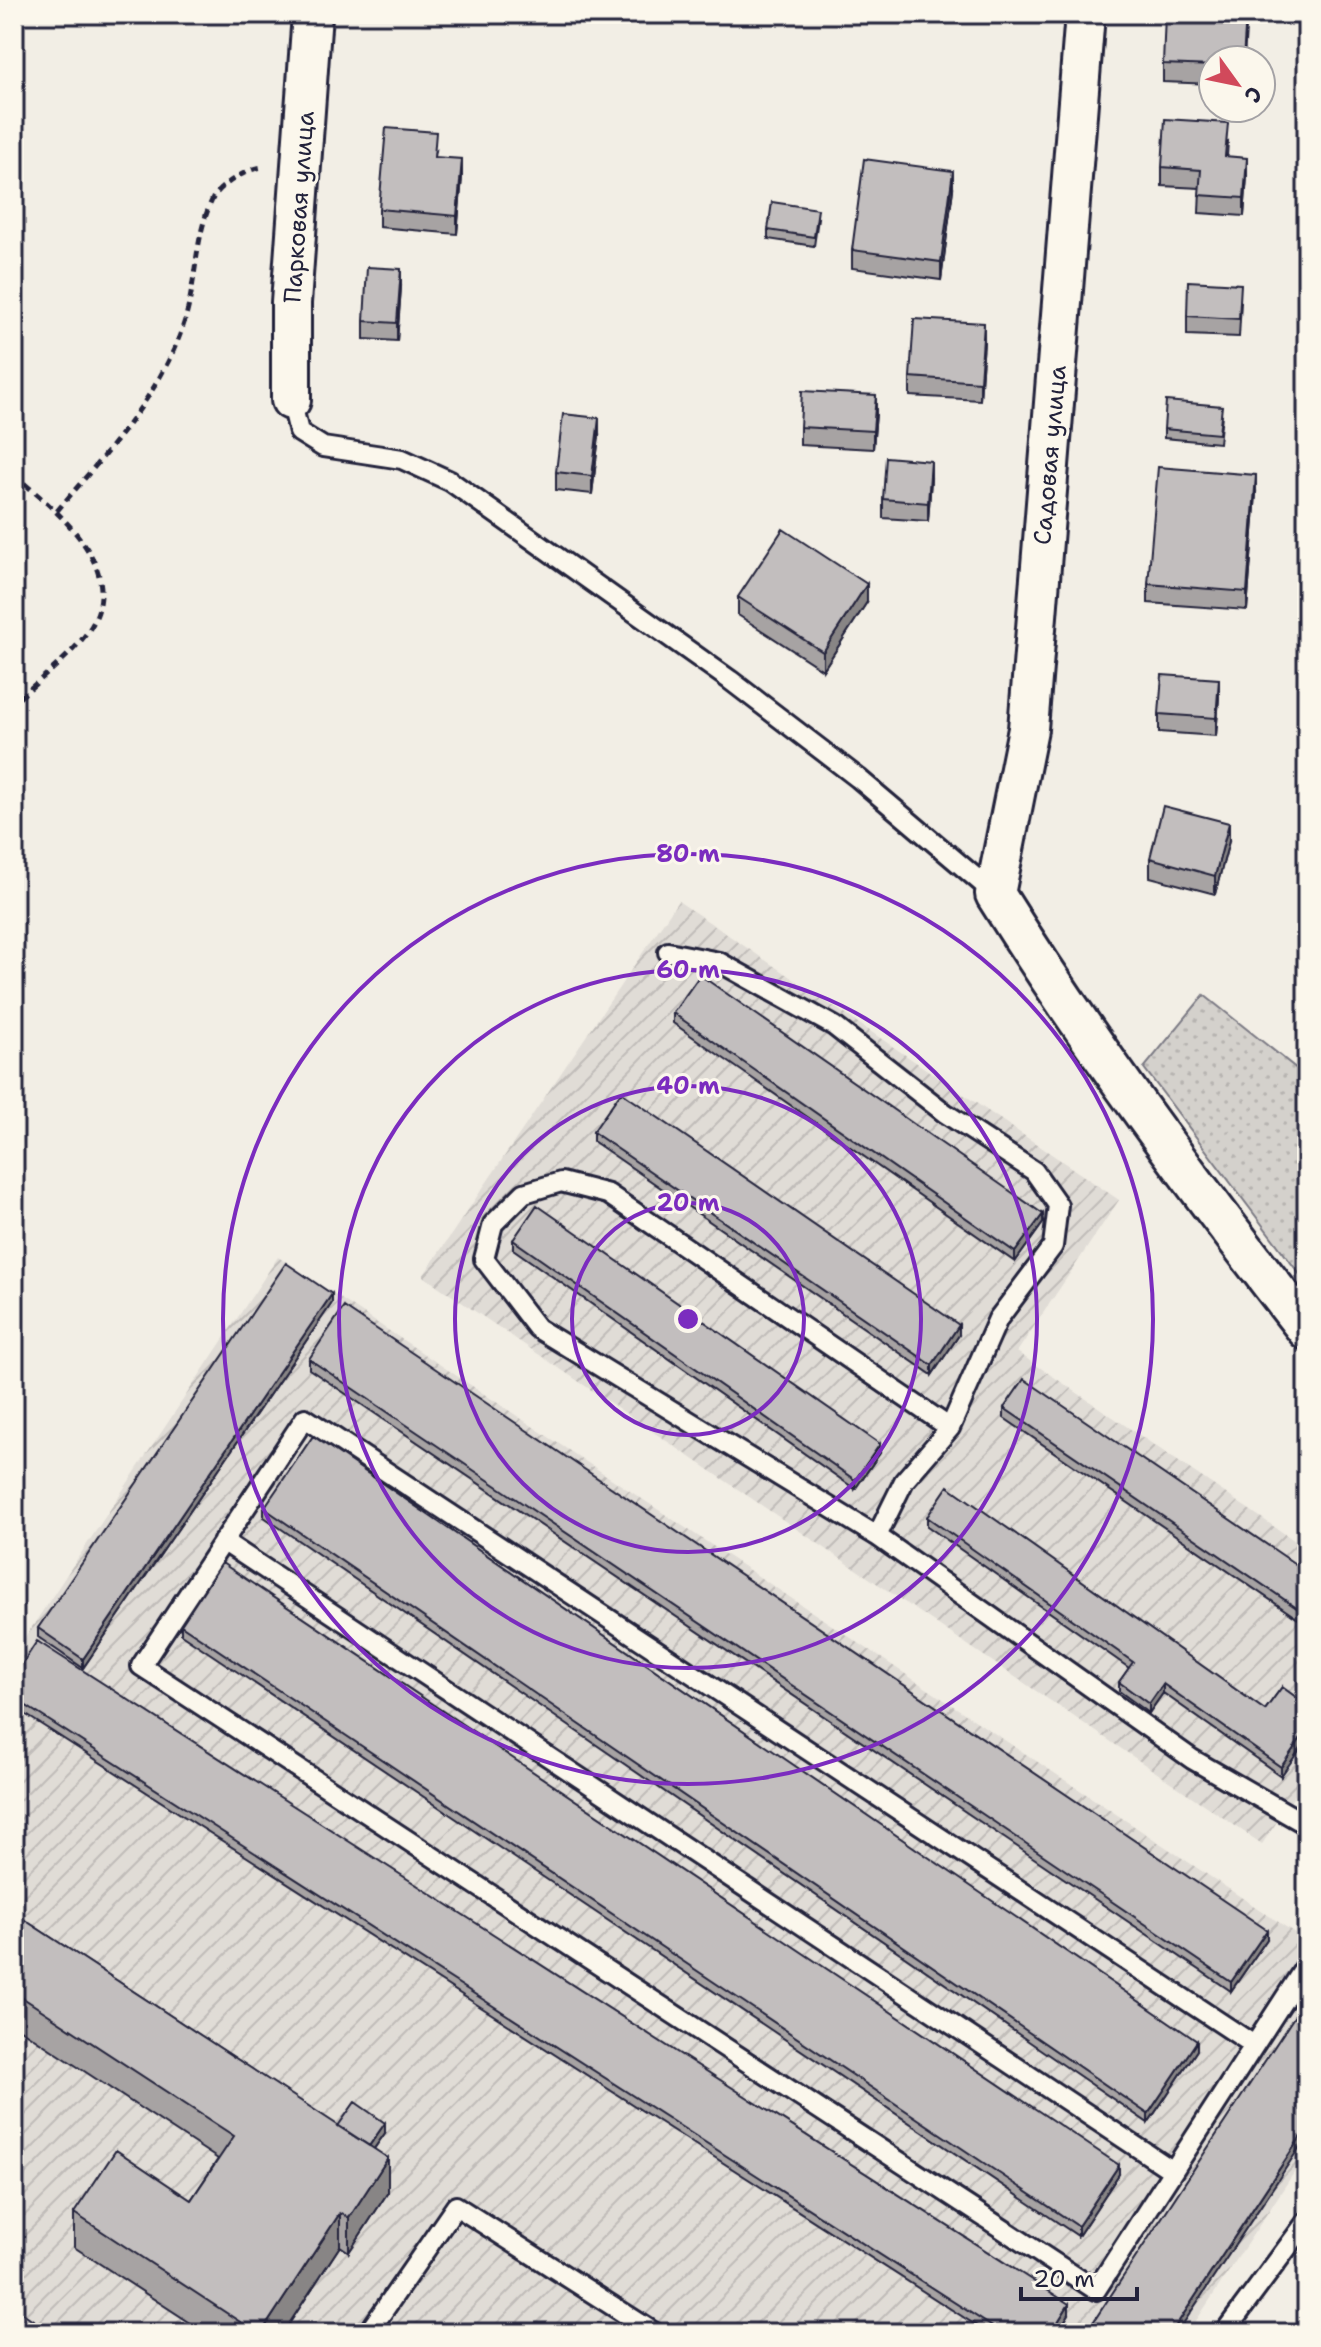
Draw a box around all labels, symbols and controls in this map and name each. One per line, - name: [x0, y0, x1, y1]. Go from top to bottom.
- north arrow: [1197, 44, 1277, 124]
- text: С: [1238, 81, 1269, 108]
- street label: Парковая улица: [276, 110, 322, 304]
- street label: Садовая улица: [1026, 364, 1074, 546]
- text: 80 m: [656, 838, 720, 870]
- text: 60 m: [656, 954, 720, 986]
- text: 40 m: [656, 1070, 720, 1102]
- text: 20 m: [656, 1187, 720, 1219]
- centre of rings: [674, 1305, 702, 1333]
- scale bar: [1021, 2251, 1137, 2301]
- text: 20 m: [1033, 2263, 1095, 2295]

